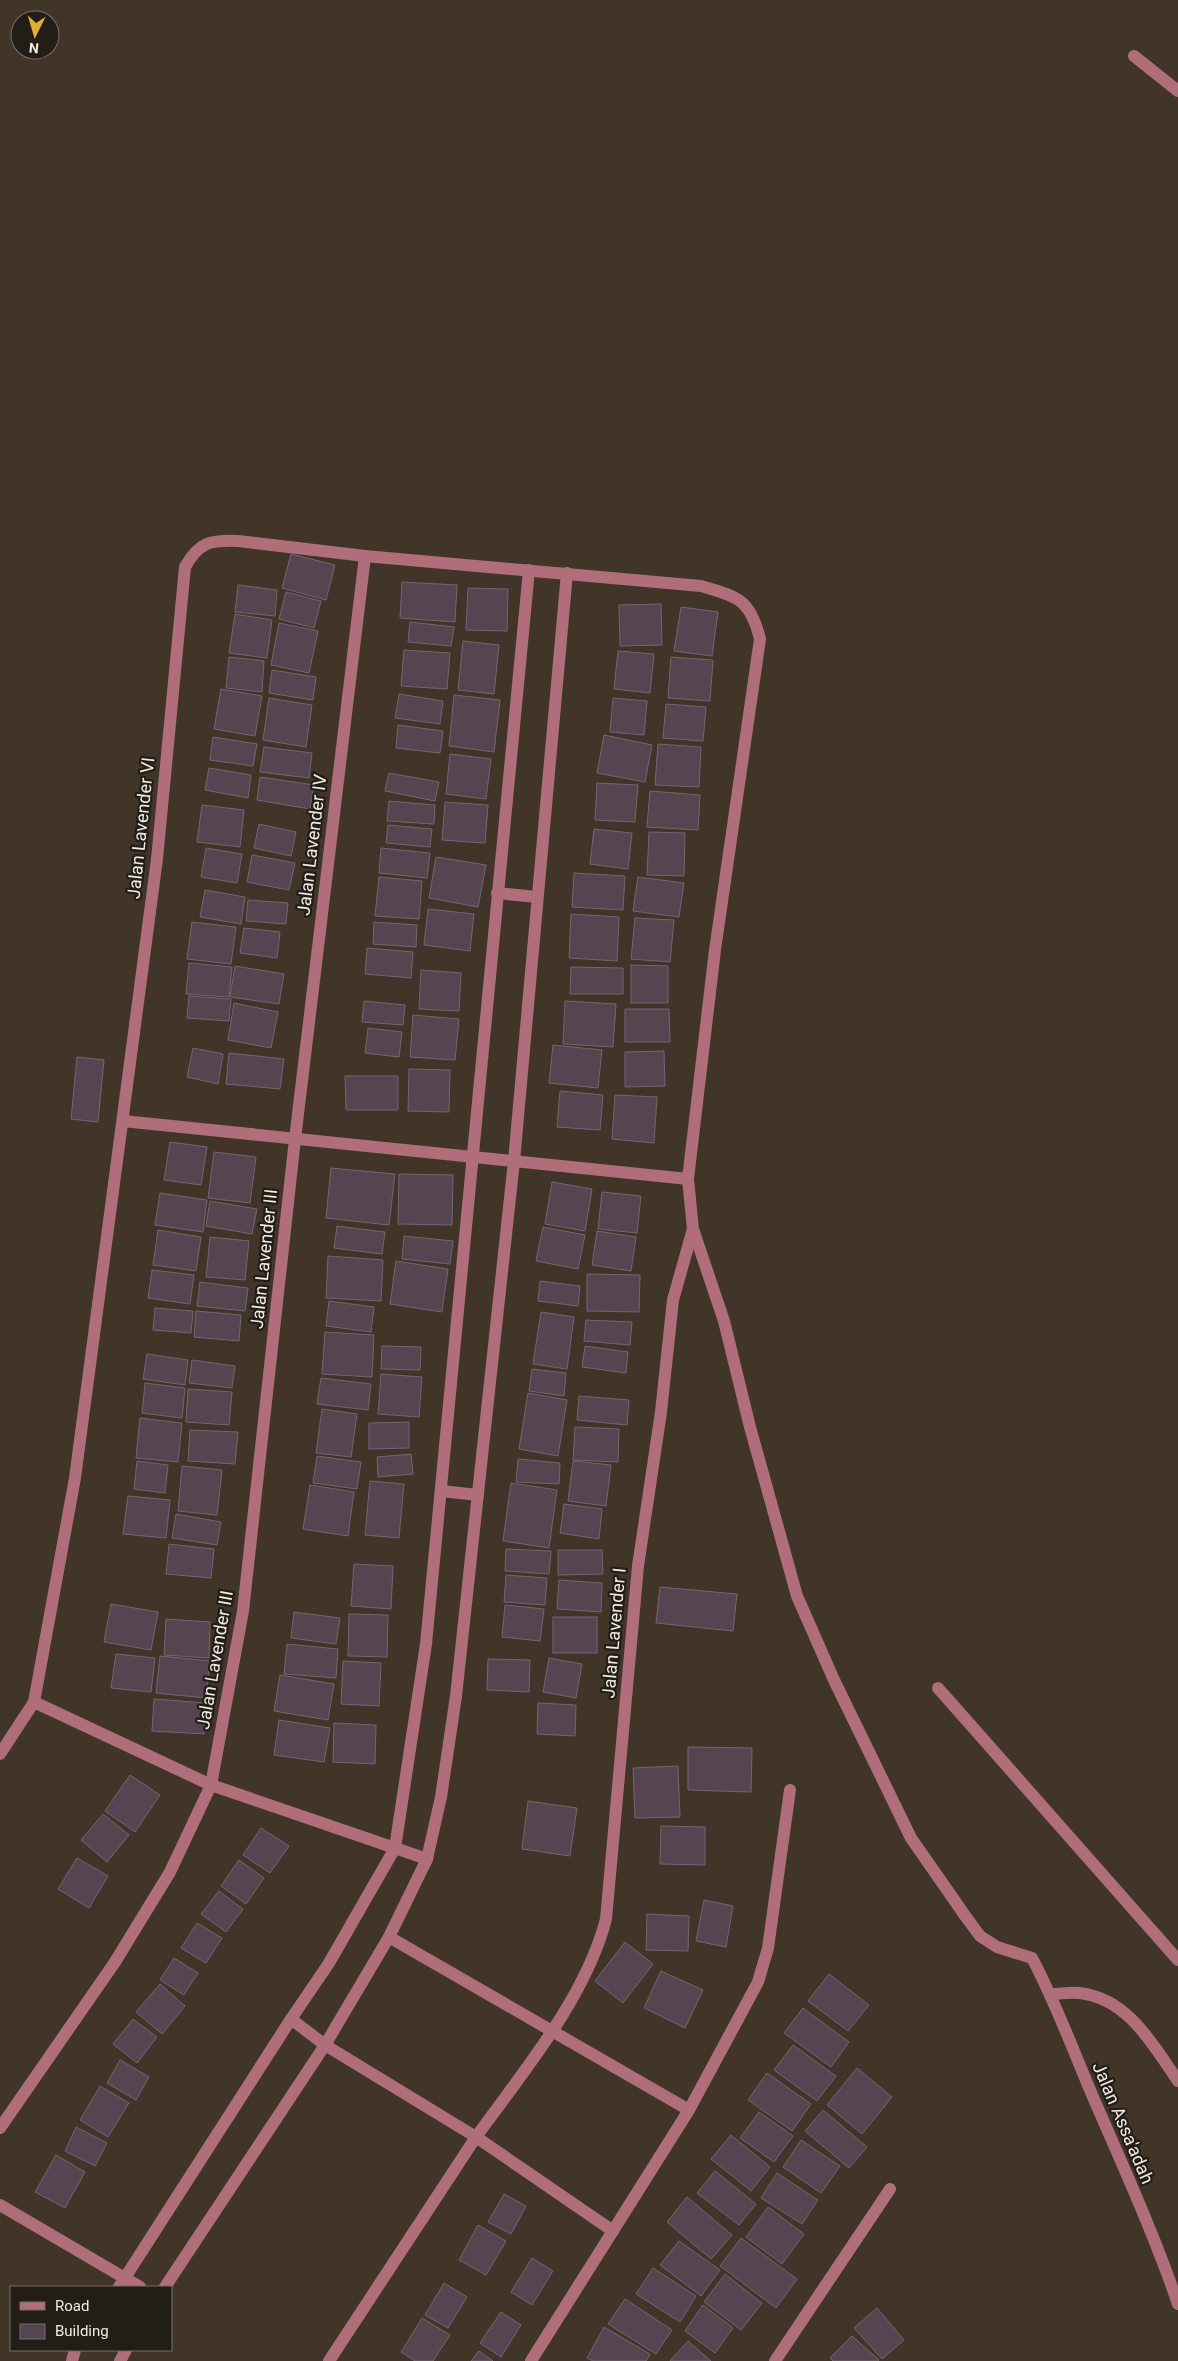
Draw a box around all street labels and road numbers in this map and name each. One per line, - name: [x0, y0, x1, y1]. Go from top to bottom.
- street label: Jalan Lavender VI: [123, 756, 158, 900]
- street label: Jalan Lavender IV: [292, 772, 331, 917]
- street label: Jalan Lavender III: [246, 1188, 281, 1330]
- street label: Jalan Lavender I: [597, 1567, 630, 1699]
- street label: Jalan Lavender III: [192, 1589, 237, 1731]
- street label: Jalan Assa'adah: [1088, 2059, 1159, 2187]

